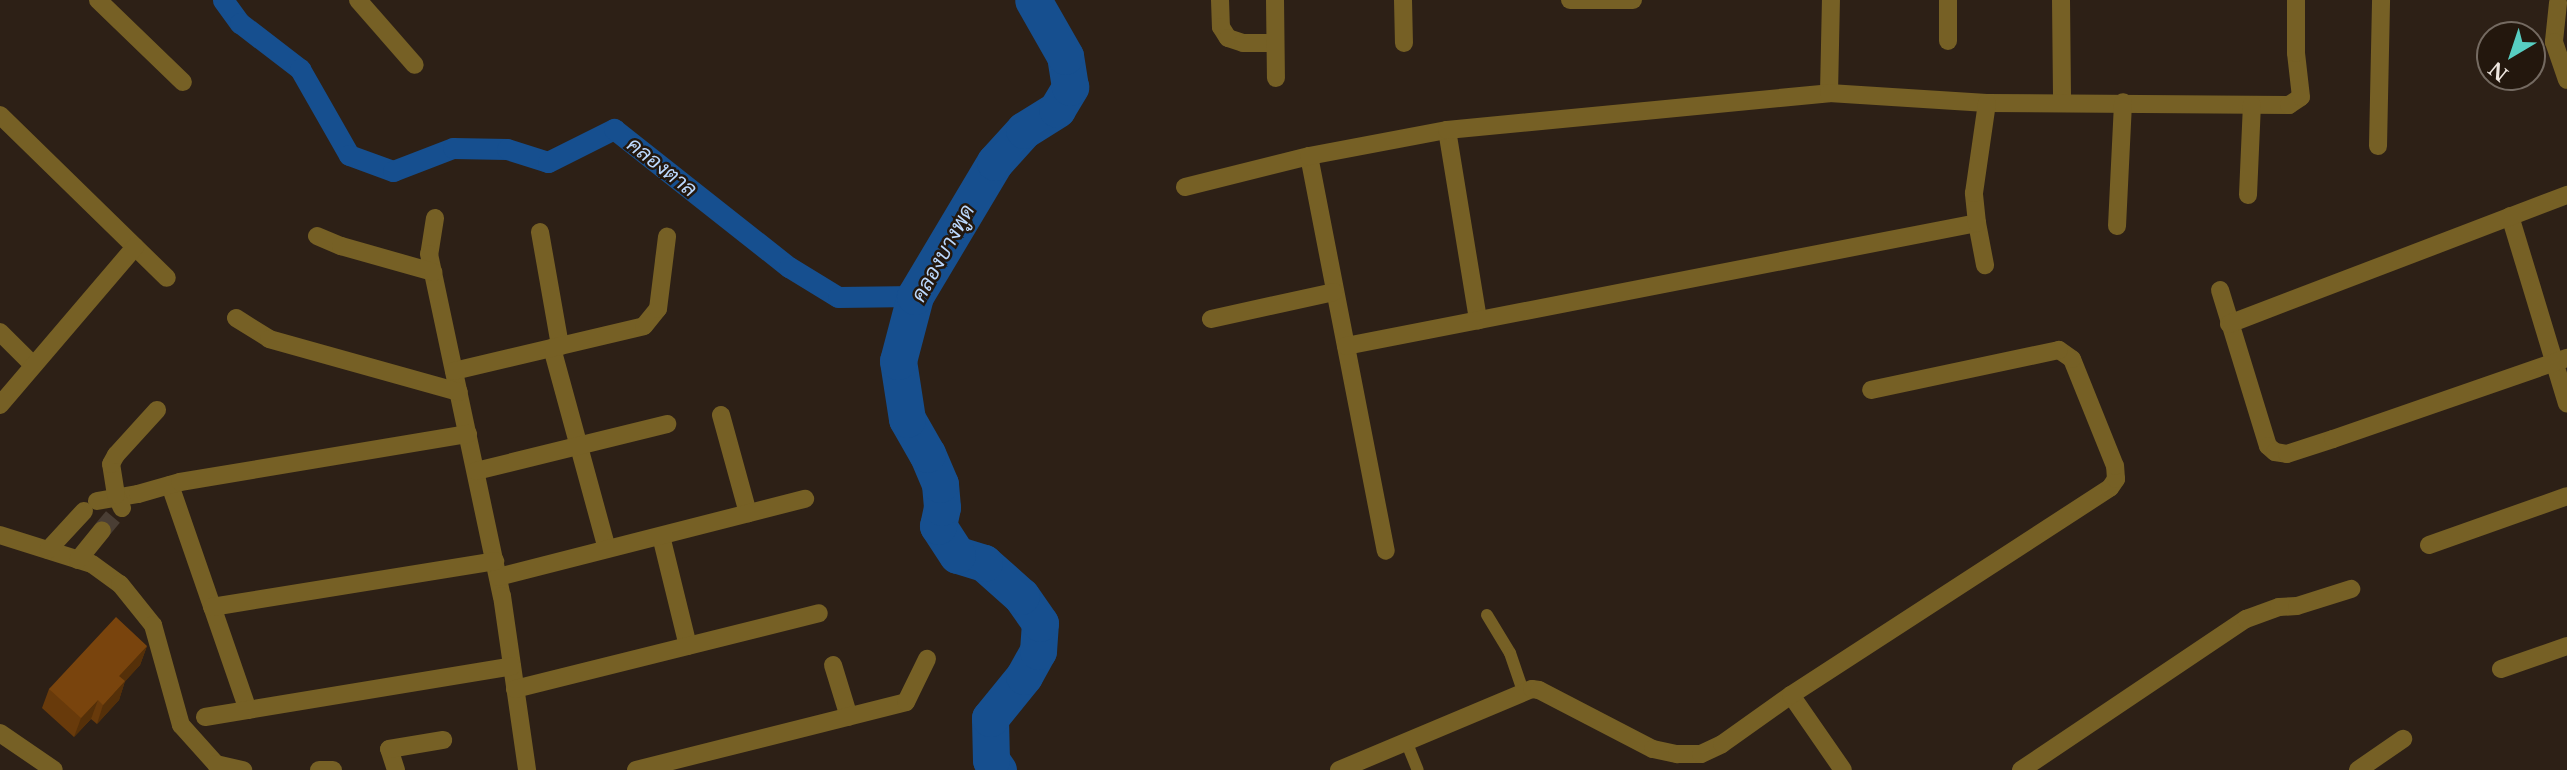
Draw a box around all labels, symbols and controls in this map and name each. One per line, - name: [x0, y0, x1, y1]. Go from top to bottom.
- north arrow: [2476, 21, 2546, 91]
- text: N: [2485, 57, 2513, 86]
- water label: คลองตาล: [622, 132, 702, 202]
- water label: คลองบางพูด: [906, 200, 980, 306]

